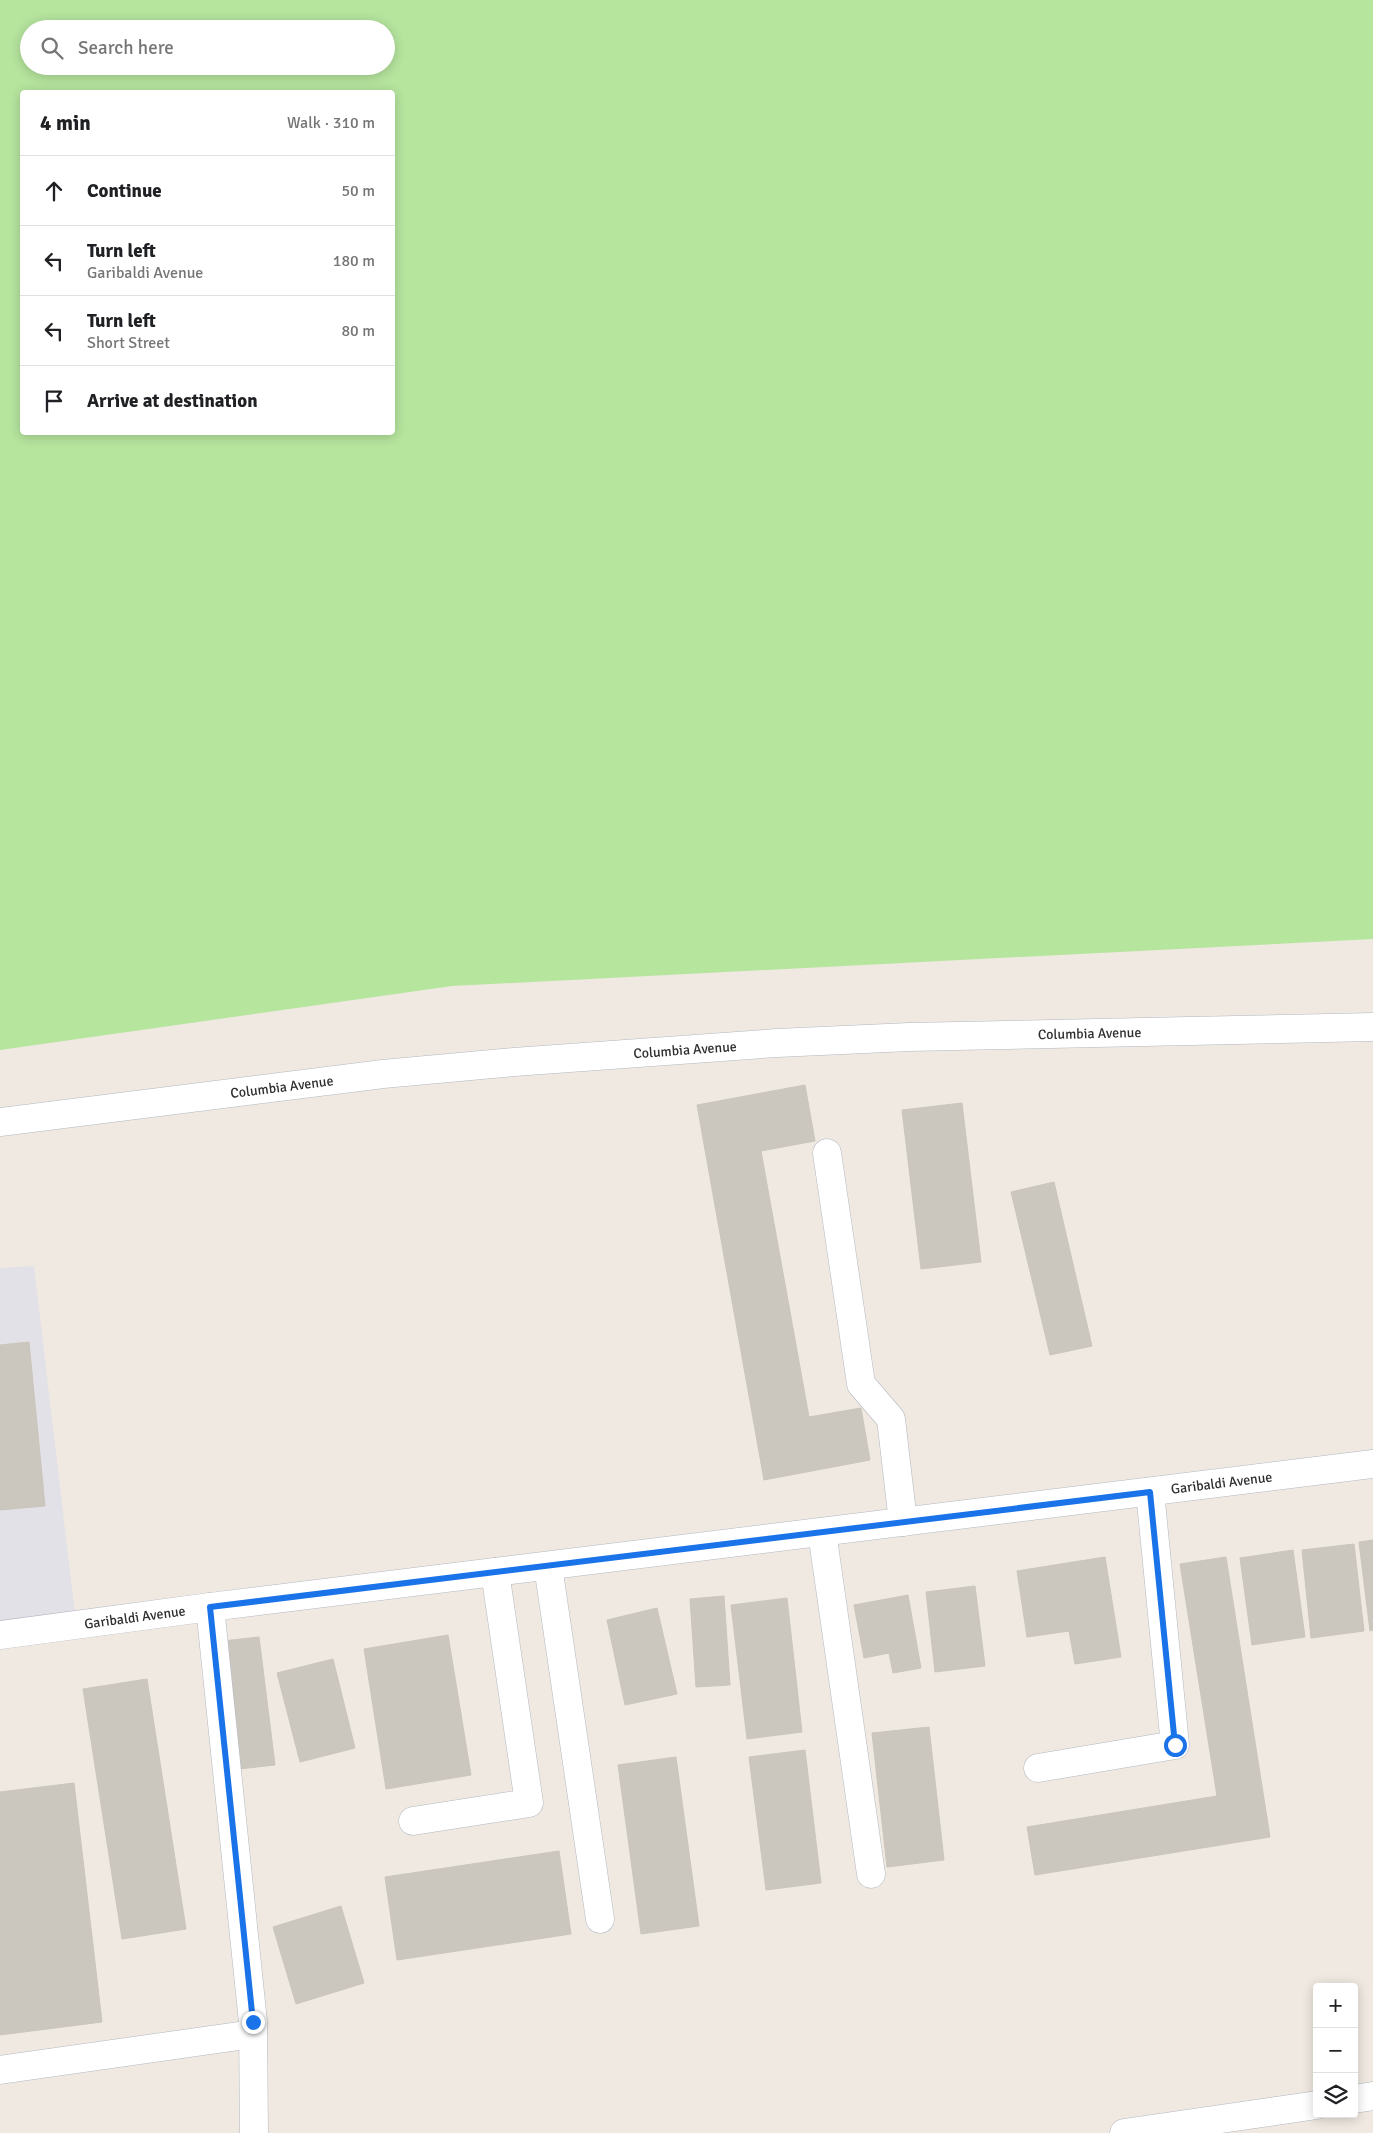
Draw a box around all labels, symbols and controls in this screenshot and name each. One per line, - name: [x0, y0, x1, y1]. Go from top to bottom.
- search box: [20, 20, 395, 75]
- icon: search: [38, 34, 66, 62]
- text: Search here: [78, 36, 174, 60]
- text: 4 min: [40, 110, 91, 136]
- text: Walk · 310 m: [287, 113, 375, 133]
- icon: ahead: [40, 177, 68, 205]
- text: Continue: [87, 179, 162, 203]
- text: 50 m: [341, 181, 375, 201]
- text: Turn left: [87, 239, 156, 263]
- icon: left: [40, 247, 68, 275]
- text: 180 m: [333, 251, 375, 271]
- text: Garibaldi Avenue: [87, 263, 203, 283]
- text: Turn left: [87, 309, 156, 333]
- icon: left: [40, 317, 68, 345]
- text: 80 m: [341, 321, 375, 341]
- text: Short Street: [87, 333, 170, 353]
- icon: arrive: [40, 387, 68, 415]
- text: Arrive at destination: [87, 389, 258, 413]
- street label: Columbia Avenue: [1038, 1023, 1142, 1043]
- street label: Columbia Avenue: [633, 1037, 737, 1062]
- street label: Columbia Avenue: [229, 1072, 334, 1102]
- street label: Garibaldi Avenue: [1170, 1468, 1273, 1497]
- street label: Garibaldi Avenue: [83, 1602, 186, 1632]
- route start: [1164, 1734, 1187, 1757]
- map controls: [1313, 1983, 1358, 2118]
- button: +: [1313, 1983, 1358, 2028]
- route end: [242, 2011, 265, 2034]
- button: −: [1313, 2028, 1358, 2073]
- button: layers: [1313, 2073, 1358, 2118]

